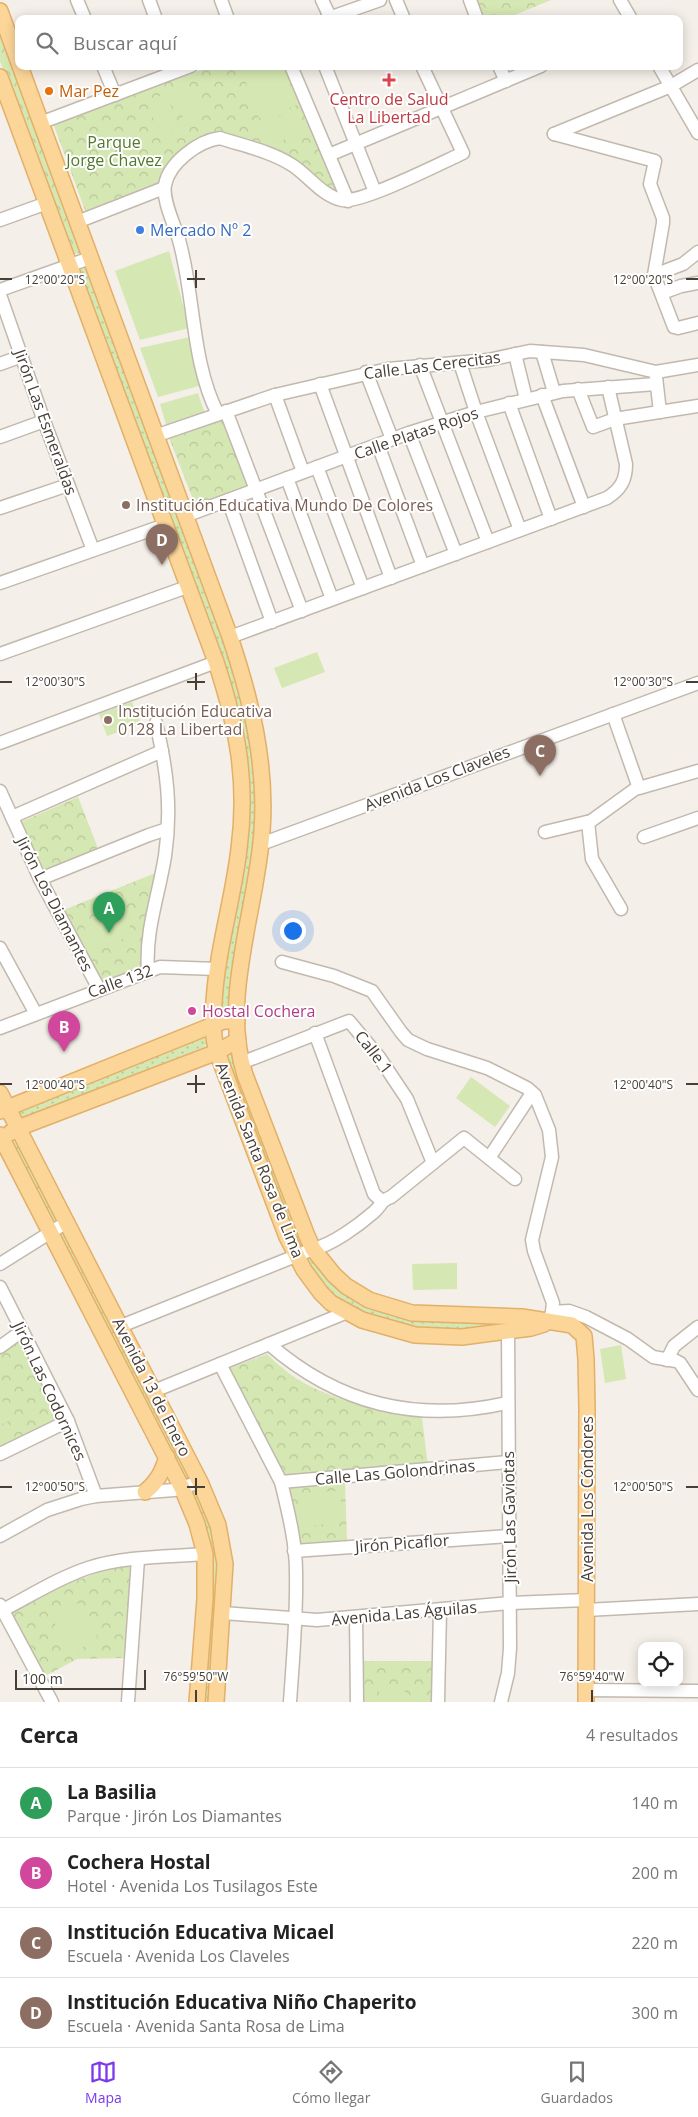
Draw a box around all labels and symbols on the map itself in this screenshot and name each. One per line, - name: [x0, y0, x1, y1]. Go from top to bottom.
- marker: Centro de Salud La Libertad: [382, 73, 396, 87]
- place label: Mar Pez: [59, 80, 119, 102]
- marker: Mar Pez: [43, 85, 55, 97]
- place label: Centro de Salud La Libertad: [329, 88, 449, 128]
- park label: Parque Jorge Chavez: [64, 131, 162, 171]
- place label: Mercado Nº 2: [150, 219, 251, 241]
- marker: Mercado Nº 2: [134, 224, 146, 236]
- text: 12°00'20"S: [25, 271, 85, 288]
- text: 12°00'20"S: [613, 271, 673, 288]
- street label: Jirón Las Esmeraldas: [9, 344, 83, 498]
- street label: Calle Las Cerecitas: [362, 346, 502, 384]
- street label: Calle Platas Rojos: [351, 401, 481, 465]
- place label: Institución Educativa Mundo De Colores: [136, 494, 433, 516]
- marker: Institución Educativa Mundo De Colores: [120, 499, 132, 511]
- pin: D: [146, 524, 178, 565]
- text: 12°00'30"S: [25, 673, 85, 690]
- text: 12°00'30"S: [613, 673, 673, 690]
- place label: Institución Educativa 0128 La Libertad: [118, 700, 272, 740]
- marker: Institución Educativa 0128 La Libertad: [102, 714, 114, 726]
- pin: C: [524, 735, 556, 776]
- street label: Avenida Los Claveles: [361, 740, 513, 816]
- street label: Jirón Los Diamantes: [11, 831, 99, 975]
- pin: A: [93, 892, 125, 933]
- your location: [280, 918, 306, 944]
- street label: Calle 132: [84, 959, 156, 1003]
- place label: Hostal Cochera: [202, 1000, 315, 1022]
- marker: Hostal Cochera: [186, 1005, 198, 1017]
- pin: B: [48, 1011, 80, 1052]
- street label: Calle 1: [350, 1026, 398, 1078]
- street label: Avenida Santa Rosa de Lima: [211, 1059, 309, 1261]
- text: 12°00'40"S: [25, 1076, 85, 1093]
- text: 12°00'40"S: [613, 1076, 673, 1093]
- street label: Avenida 13 de Enero: [107, 1314, 197, 1460]
- street label: Jirón Las Codornices: [7, 1316, 92, 1464]
- street label: Avenida Los Cóndores: [576, 1416, 598, 1582]
- street label: Jirón Las Gaviotas: [497, 1451, 521, 1585]
- street label: Calle Las Golondrinas: [314, 1454, 476, 1490]
- text: 12°00'50"S: [25, 1478, 85, 1495]
- text: 12°00'50"S: [613, 1478, 673, 1495]
- street label: Jirón Picaflor: [352, 1529, 450, 1557]
- street label: Avenida Las Águilas: [330, 1596, 478, 1630]
- scale bar: [15, 1667, 146, 1690]
- text: 76°59'50"W: [164, 1668, 228, 1685]
- text: 76°59'40"W: [560, 1668, 624, 1685]

